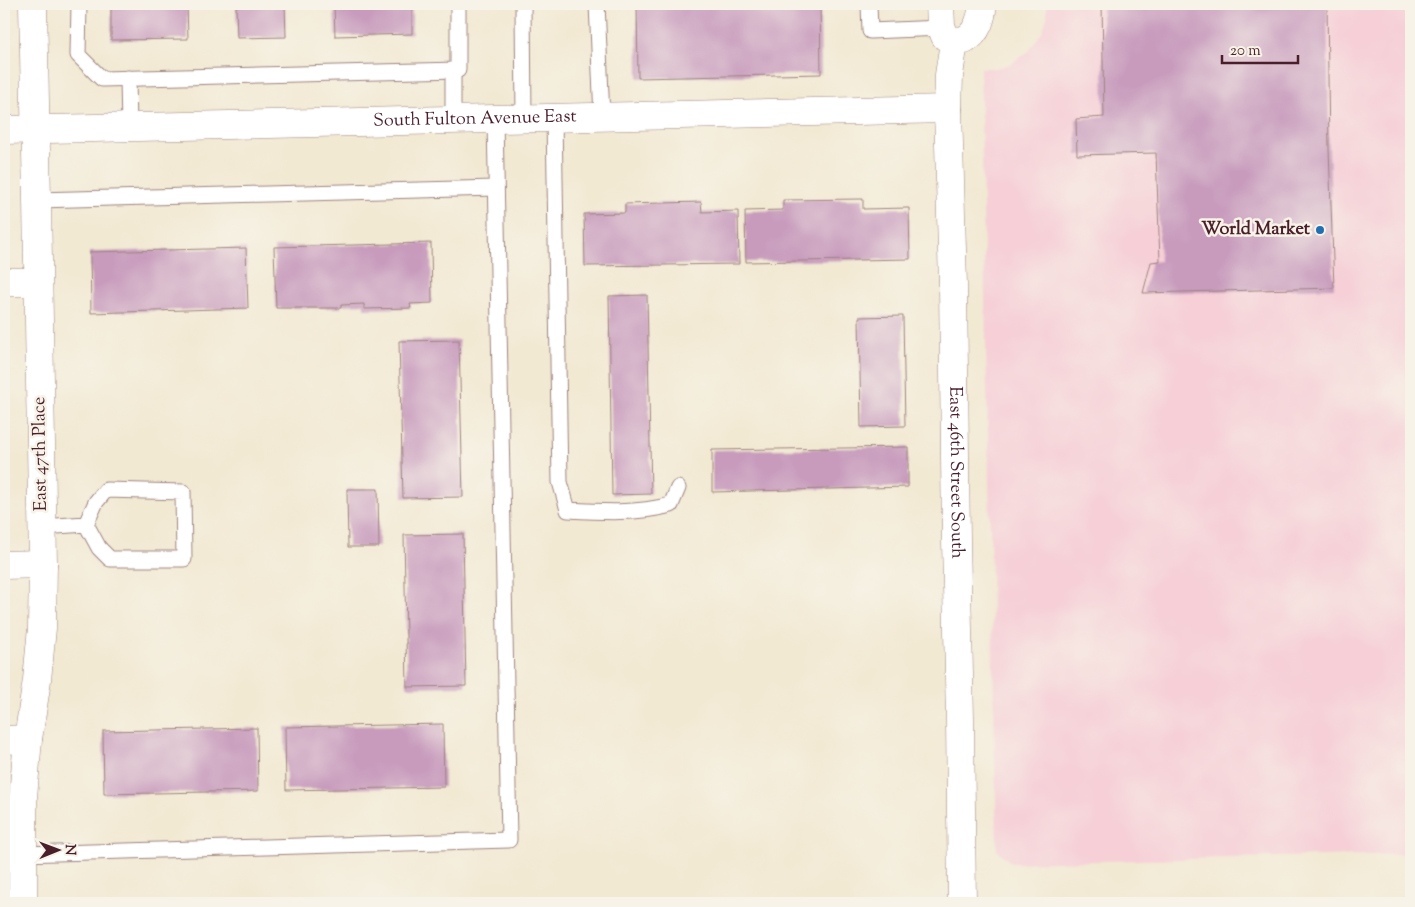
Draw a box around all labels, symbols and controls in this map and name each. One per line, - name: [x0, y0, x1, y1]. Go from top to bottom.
- scale bar: [1222, 32, 1299, 64]
- text: 20 m: [1230, 41, 1261, 62]
- street label: South Fulton Avenue East: [373, 104, 577, 135]
- place label: World Market: [1201, 217, 1311, 243]
- marker: World Market: [1314, 224, 1326, 236]
- street label: East 46th Street South: [941, 386, 969, 560]
- street label: East 47th Place: [27, 396, 55, 512]
- north arrow: [32, 824, 82, 874]
- text: N: [59, 844, 79, 856]

